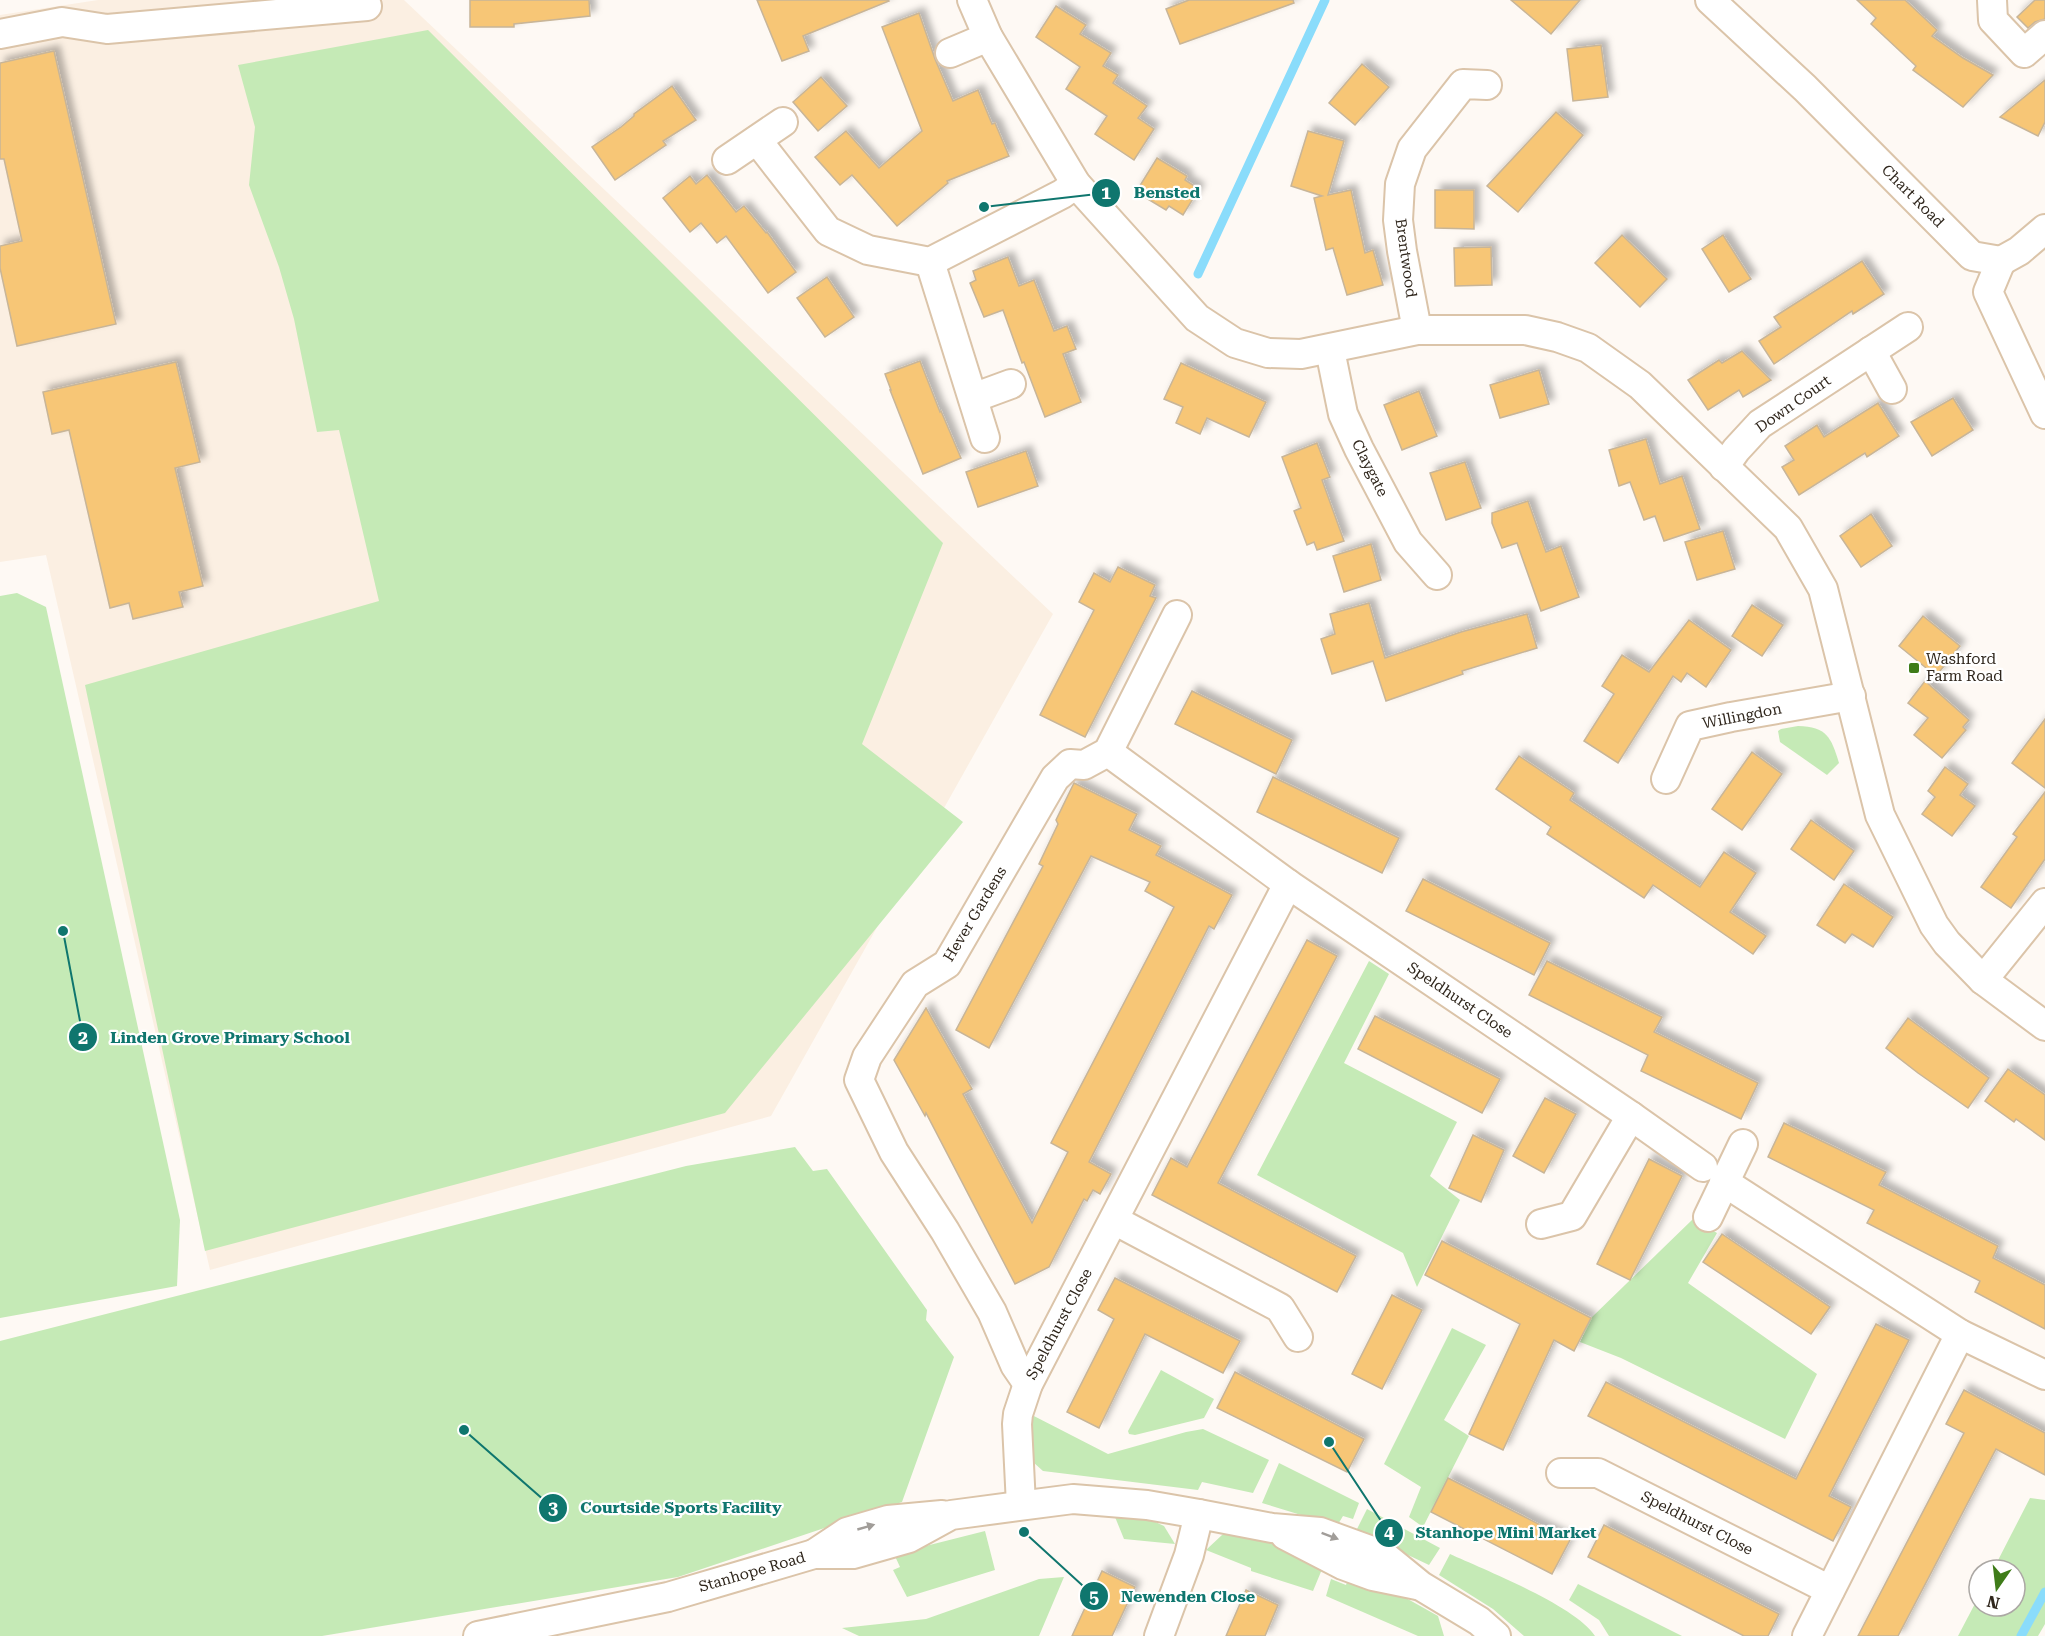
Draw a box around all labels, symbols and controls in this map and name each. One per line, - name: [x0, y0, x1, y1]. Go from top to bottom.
- street label: Chart Road: [1878, 161, 1948, 231]
- callout: Bensted: [1091, 176, 1212, 210]
- text: 1: [1101, 182, 1111, 203]
- text: Bensted: [1134, 183, 1201, 202]
- street label: Brentwood: [1392, 217, 1421, 299]
- street label: Down Court: [1752, 371, 1834, 437]
- street label: Claygate: [1348, 436, 1392, 500]
- place label: Washford Farm Road: [1926, 650, 2003, 685]
- marker: Washford Farm Road: [1907, 661, 1921, 675]
- street label: Willingdon: [1701, 699, 1783, 733]
- street label: Hever Gardens: [940, 863, 1010, 965]
- street label: Speldhurst Close: [1404, 958, 1516, 1042]
- callout: Linden Grove Primary School: [68, 1020, 361, 1054]
- text: 2: [78, 1027, 88, 1048]
- text: Linden Grove Primary School: [110, 1028, 350, 1047]
- street label: Speldhurst Close: [1022, 1265, 1096, 1383]
- street label: Speldhurst Close: [1638, 1487, 1756, 1559]
- callout: Courtside Sports Facility: [538, 1491, 794, 1525]
- text: 3: [548, 1497, 558, 1518]
- text: Courtside Sports Facility: [580, 1498, 782, 1517]
- callout: Stanhope Mini Market: [1374, 1516, 1609, 1550]
- one-way arrow: [857, 1522, 875, 1531]
- text: 4: [1384, 1522, 1394, 1543]
- text: Stanhope Mini Market: [1415, 1523, 1597, 1542]
- one-way arrow: [1321, 1531, 1339, 1541]
- street label: Stanhope Road: [697, 1548, 808, 1596]
- north arrow: [1967, 1558, 2027, 1618]
- callout: Newenden Close: [1079, 1579, 1267, 1613]
- text: 5: [1089, 1586, 1099, 1607]
- text: Newenden Close: [1121, 1587, 1255, 1606]
- text: N: [1985, 1591, 2002, 1613]

